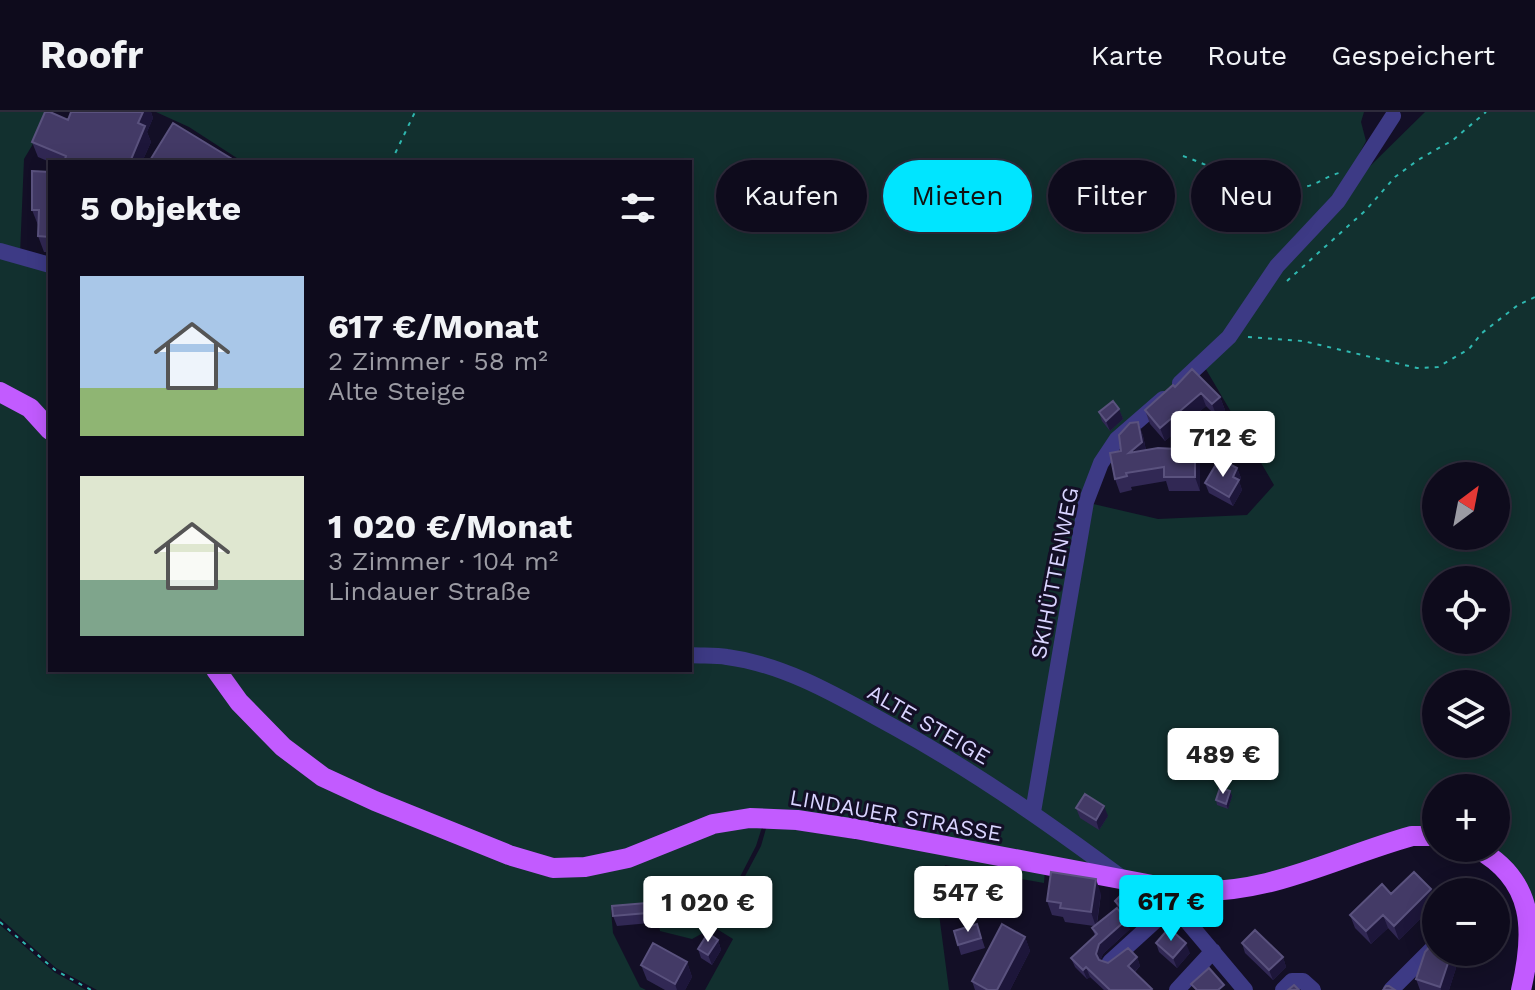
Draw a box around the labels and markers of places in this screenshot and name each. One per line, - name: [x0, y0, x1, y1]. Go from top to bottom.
- pin: 712 €: [1167, 411, 1279, 479]
- pin: 489 €: [1167, 728, 1279, 796]
- pin: 547 €: [912, 866, 1024, 934]
- pin: 617 €: [1115, 875, 1227, 943]
- pin: 1 020 €: [634, 876, 782, 944]

